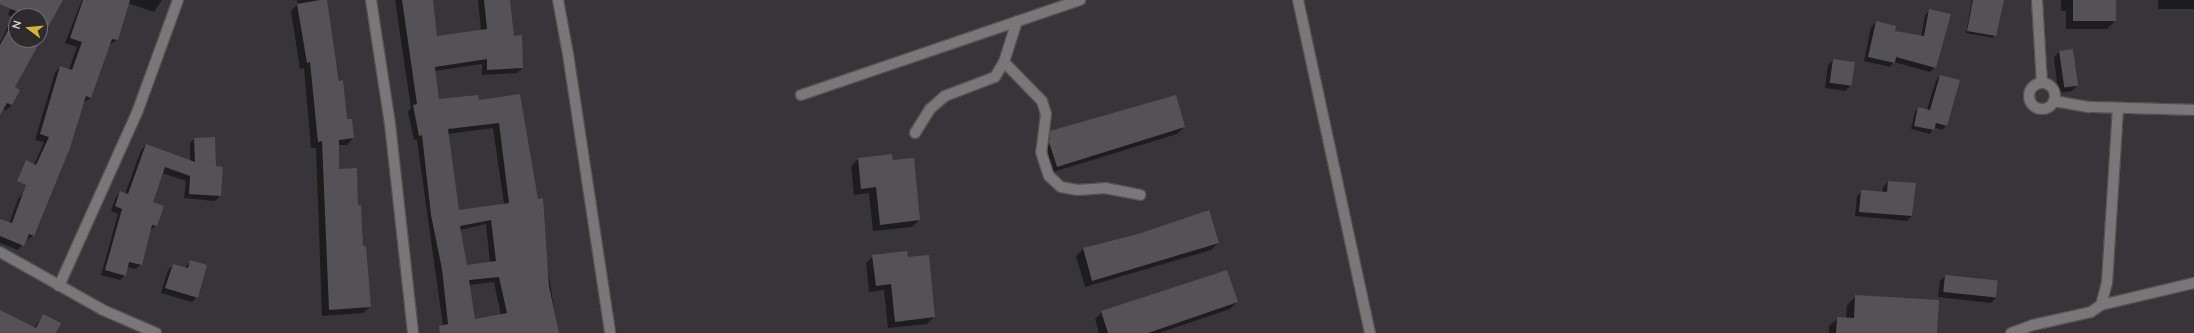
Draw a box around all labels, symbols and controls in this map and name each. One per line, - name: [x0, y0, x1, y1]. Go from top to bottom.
- north arrow: [8, 8, 48, 48]
- text: N: [9, 19, 25, 31]

